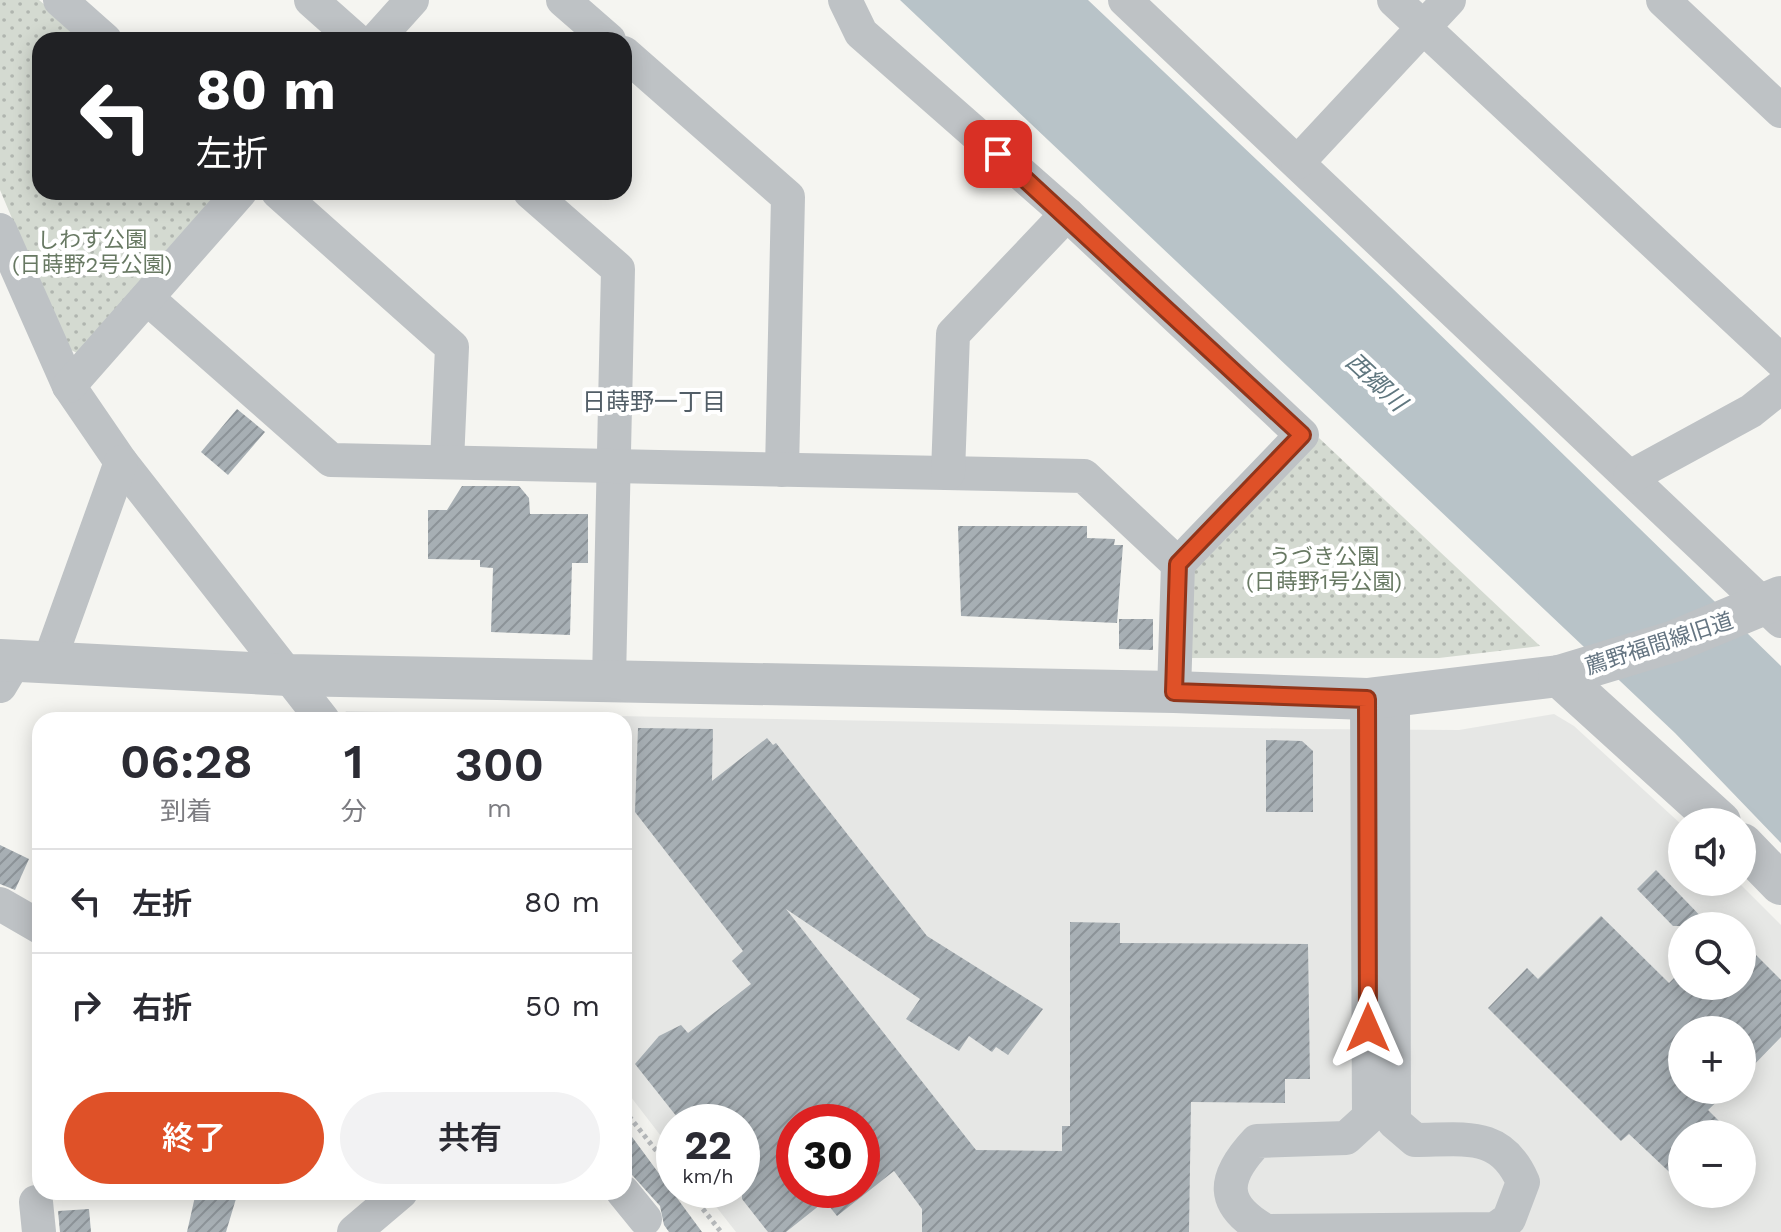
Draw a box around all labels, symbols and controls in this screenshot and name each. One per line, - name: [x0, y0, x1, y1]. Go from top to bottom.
- text: 80 m: [196, 57, 336, 123]
- icon: left: [64, 64, 168, 168]
- pin: [964, 120, 1032, 188]
- icon: arrive: [976, 132, 1020, 176]
- text: 左折: [196, 133, 268, 175]
- park label: しわす公園 (日蒔野2号公園): [12, 227, 172, 277]
- water label: 西郷川: [1340, 347, 1414, 419]
- district label: 日蒔野一丁目: [582, 388, 726, 416]
- park label: うづき公園 (日蒔野1号公園): [1246, 544, 1402, 594]
- street label: 薦野福間線旧道: [1582, 608, 1736, 679]
- text: 06:28: [120, 733, 253, 790]
- text: 1: [344, 733, 364, 790]
- text: 300: [455, 736, 544, 793]
- text: m: [487, 793, 512, 823]
- text: 到着: [160, 796, 212, 826]
- text: 分: [341, 796, 367, 826]
- map controls: [1668, 808, 1756, 1208]
- button: sound: [1668, 808, 1756, 896]
- icon: left: [64, 879, 108, 923]
- text: 80 m: [524, 884, 600, 919]
- text: 左折: [132, 886, 192, 921]
- button: search: [1668, 912, 1756, 1000]
- icon: right: [64, 983, 108, 1027]
- position arrow: [1326, 986, 1410, 1070]
- text: 50 m: [525, 988, 600, 1023]
- text: 右折: [132, 990, 192, 1025]
- button: +: [1668, 1016, 1756, 1104]
- button: 終了: [64, 1092, 324, 1184]
- button: 共有: [340, 1092, 600, 1184]
- speed limit sign: 30: [776, 1104, 880, 1208]
- button: −: [1668, 1120, 1756, 1208]
- text: 22: [684, 1122, 732, 1169]
- text: km/h: [682, 1164, 734, 1188]

